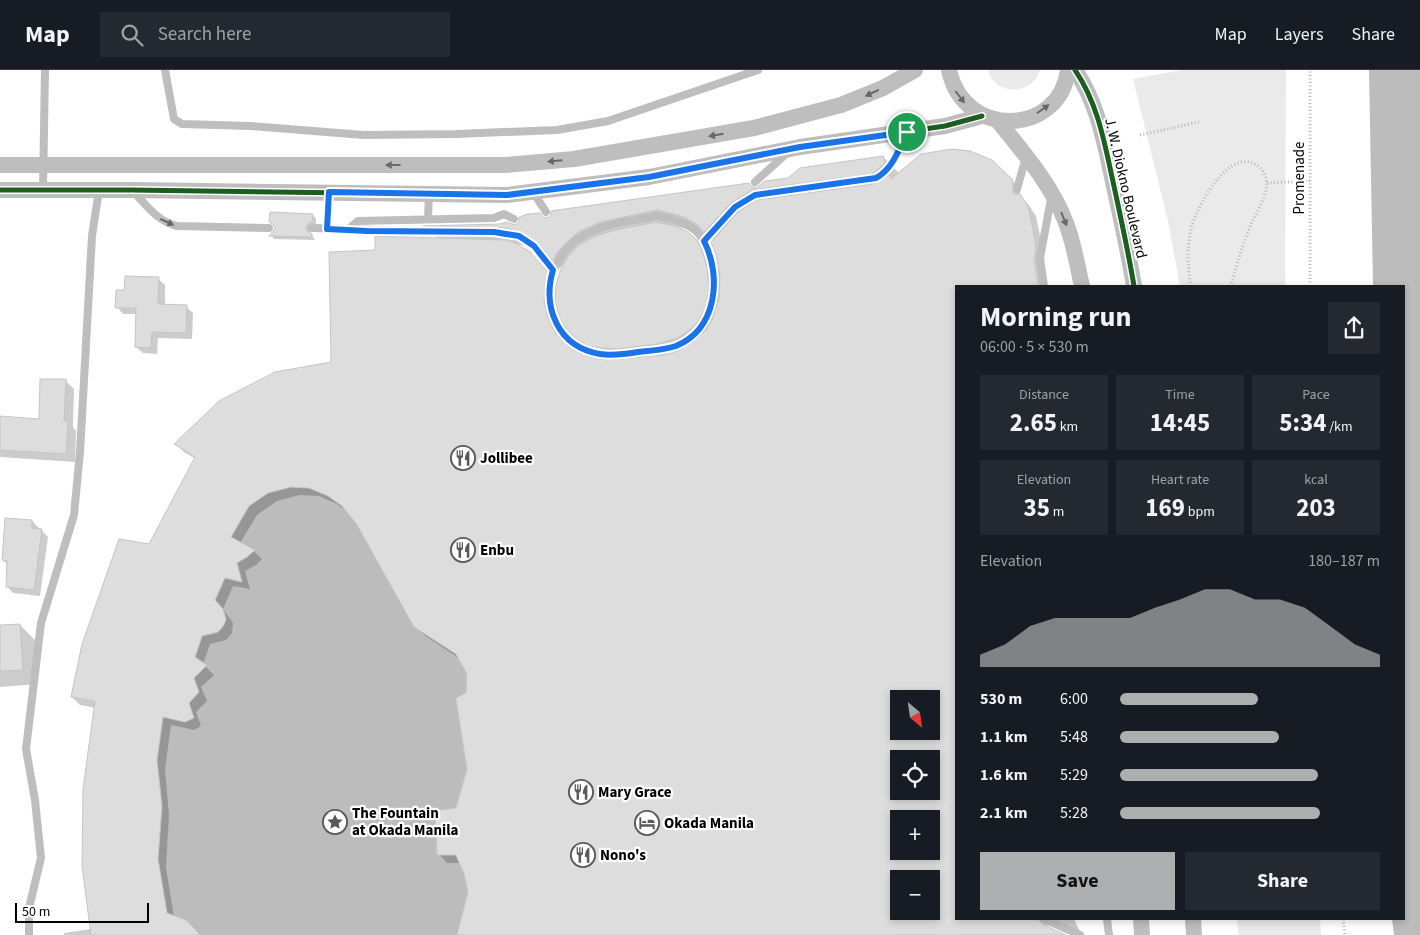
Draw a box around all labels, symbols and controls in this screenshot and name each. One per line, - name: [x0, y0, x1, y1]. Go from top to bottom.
- search box: [100, 12, 450, 57]
- text: Map: [25, 17, 70, 52]
- icon: search: [118, 21, 146, 49]
- text: Search here: [158, 21, 251, 48]
- text: Map: [1215, 22, 1247, 47]
- text: Layers: [1275, 22, 1324, 47]
- text: Share: [1352, 22, 1395, 47]
- one-way arrow: [865, 89, 879, 97]
- one-way arrow: [955, 90, 966, 103]
- one-way arrow: [1037, 104, 1050, 114]
- pin: [886, 111, 928, 153]
- street label: J. W. Diokno Boulevard: [1099, 116, 1152, 260]
- icon: arrive: [893, 118, 921, 146]
- one-way arrow: [707, 131, 723, 139]
- street label: Promenade: [1289, 141, 1310, 215]
- one-way arrow: [547, 157, 563, 165]
- one-way arrow: [385, 161, 401, 169]
- one-way arrow: [1061, 212, 1069, 226]
- one-way arrow: [160, 219, 174, 227]
- text: Morning run: [980, 297, 1131, 337]
- button: share: [1328, 302, 1380, 354]
- text: 06:00 · 5 × 530 m: [980, 336, 1089, 358]
- text: Distance: [1019, 385, 1069, 405]
- text: Time: [1165, 385, 1195, 405]
- text: Pace: [1302, 385, 1330, 405]
- text: 2.65: [1010, 405, 1057, 441]
- text: 14:45: [1150, 405, 1210, 441]
- text: 5:34: [1279, 405, 1326, 441]
- text: km: [1057, 417, 1078, 437]
- text: /km: [1326, 417, 1353, 437]
- restaurant icon: Jollibee: [450, 445, 476, 471]
- place label: Jollibee: [480, 448, 533, 469]
- text: Elevation: [1017, 470, 1071, 490]
- text: Heart rate: [1151, 470, 1209, 490]
- text: kcal: [1304, 470, 1328, 490]
- text: 35: [1024, 490, 1050, 526]
- text: 169: [1145, 490, 1185, 526]
- text: 203: [1296, 490, 1336, 526]
- text: m: [1050, 502, 1064, 522]
- text: bpm: [1185, 502, 1215, 522]
- restaurant icon: Enbu: [450, 537, 476, 563]
- place label: Enbu: [480, 540, 514, 561]
- text: Elevation: [980, 550, 1042, 572]
- text: 180–187 m: [1308, 550, 1380, 572]
- text: 530 m: [980, 688, 1022, 710]
- text: 6:00: [1060, 688, 1088, 710]
- north arrow: [890, 690, 940, 740]
- map controls: [890, 690, 940, 920]
- text: 1.1 km: [980, 726, 1027, 748]
- text: 5:48: [1060, 726, 1088, 748]
- button: locate: [890, 750, 940, 800]
- text: 1.6 km: [980, 764, 1027, 786]
- text: 5:29: [1060, 764, 1088, 786]
- restaurant icon: Mary Grace: [568, 779, 594, 805]
- place label: Mary Grace: [598, 782, 672, 803]
- text: 2.1 km: [980, 802, 1027, 824]
- text: 5:28: [1060, 802, 1088, 824]
- place label: The Fountain at Okada Manila: [352, 803, 458, 841]
- place icon: The Fountain at Okada Manila: [322, 809, 348, 835]
- hotel icon: Okada Manila: [634, 810, 660, 836]
- button: +: [890, 810, 940, 860]
- place label: Okada Manila: [664, 813, 754, 834]
- restaurant icon: Nono's: [570, 842, 596, 868]
- place label: Nono's: [600, 845, 646, 866]
- button: Save: [980, 852, 1175, 910]
- button: Share: [1185, 852, 1380, 910]
- button: −: [890, 870, 940, 920]
- scale bar: [15, 900, 149, 923]
- text: 50 m: [22, 902, 50, 922]

